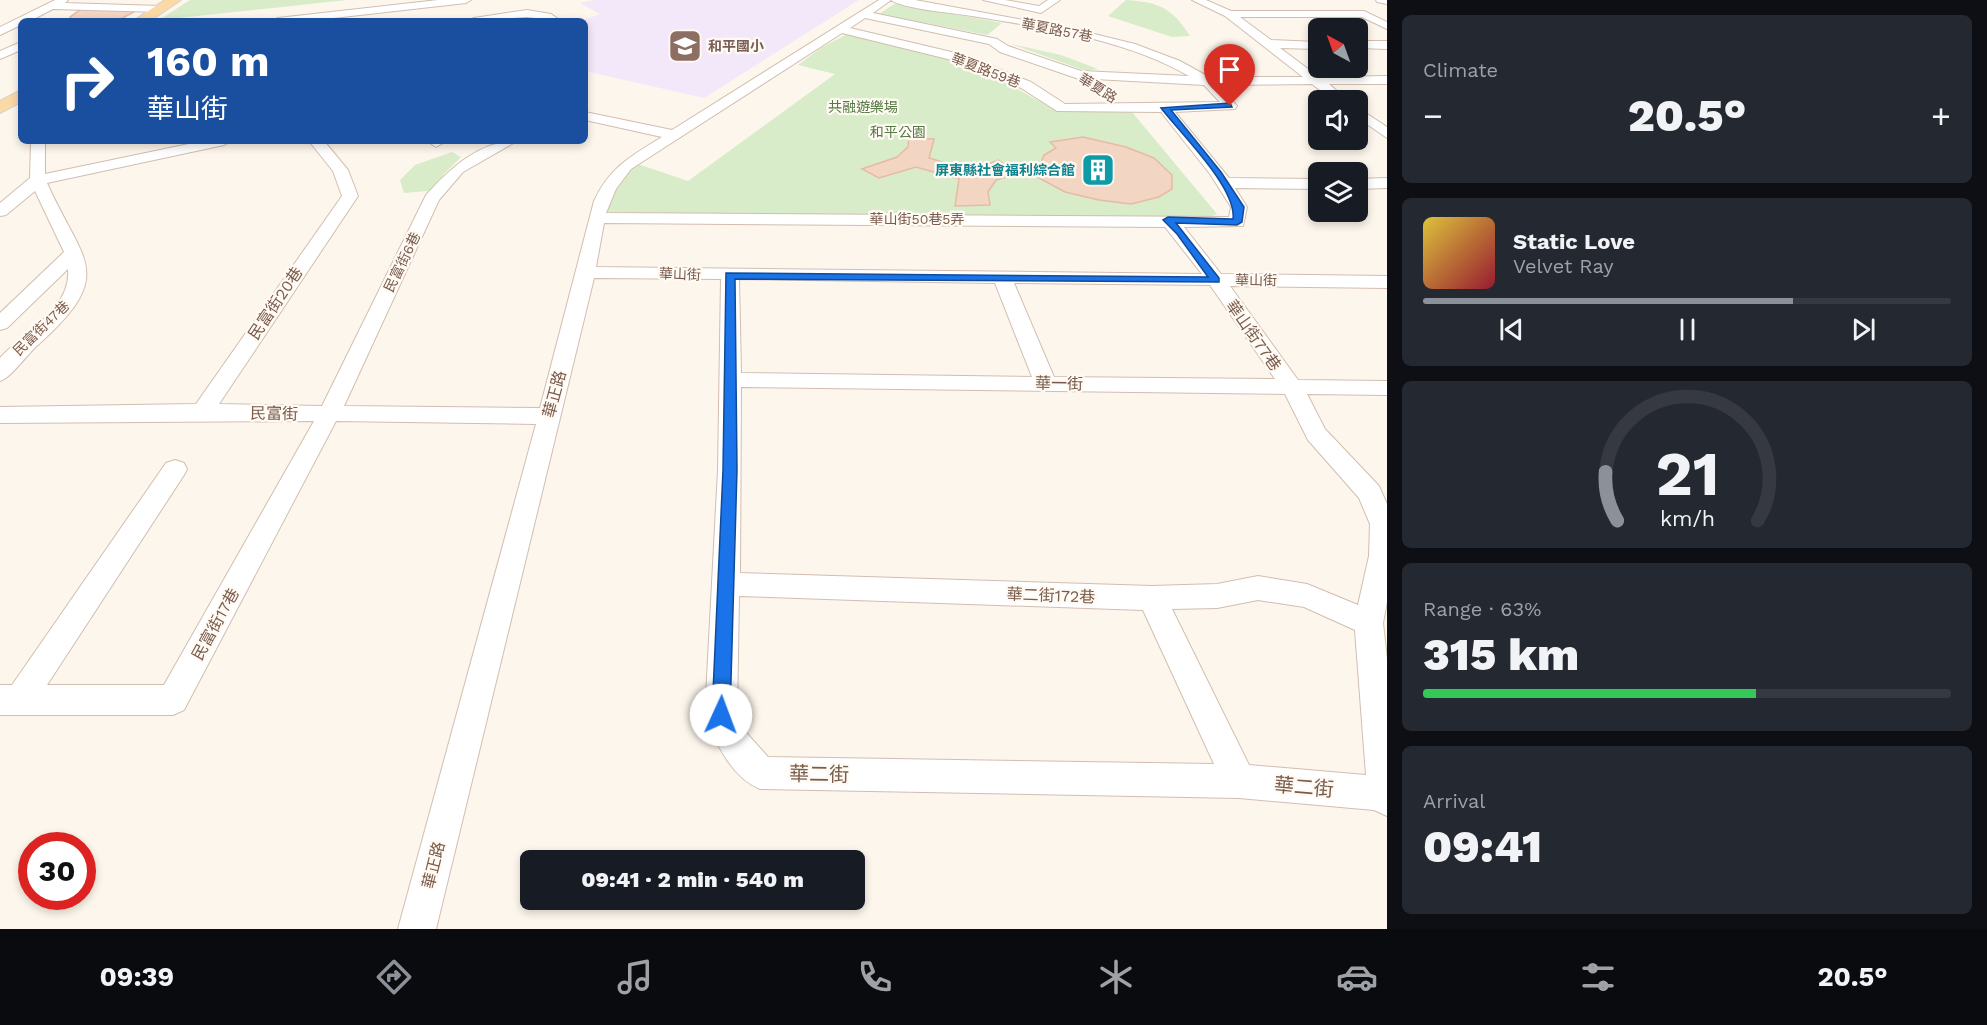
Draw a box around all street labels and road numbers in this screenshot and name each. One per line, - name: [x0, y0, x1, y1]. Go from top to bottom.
- street label: 華夏路57巷: [1020, 15, 1094, 45]
- street label: 華夏路59巷: [949, 49, 1023, 91]
- street label: 華夏路: [1076, 70, 1120, 106]
- street label: 華山街50巷5弄: [869, 211, 965, 227]
- street label: 民富街6巷: [381, 229, 423, 295]
- street label: 民富街20巷: [244, 263, 307, 343]
- street label: 華山街: [659, 265, 701, 283]
- street label: 華山街: [1235, 272, 1277, 288]
- street label: 華山街77巷: [1222, 296, 1285, 374]
- street label: 民富街47巷: [10, 297, 72, 359]
- street label: 華正路: [539, 368, 570, 420]
- street label: 華一街: [1035, 374, 1083, 393]
- street label: 民富街: [250, 404, 298, 423]
- street label: 華二街172巷: [1006, 584, 1096, 607]
- street label: 民富街17巷: [188, 585, 243, 663]
- street label: 華二街: [789, 761, 849, 787]
- street label: 華二街: [1273, 772, 1335, 802]
- street label: 華正路: [418, 840, 449, 891]

